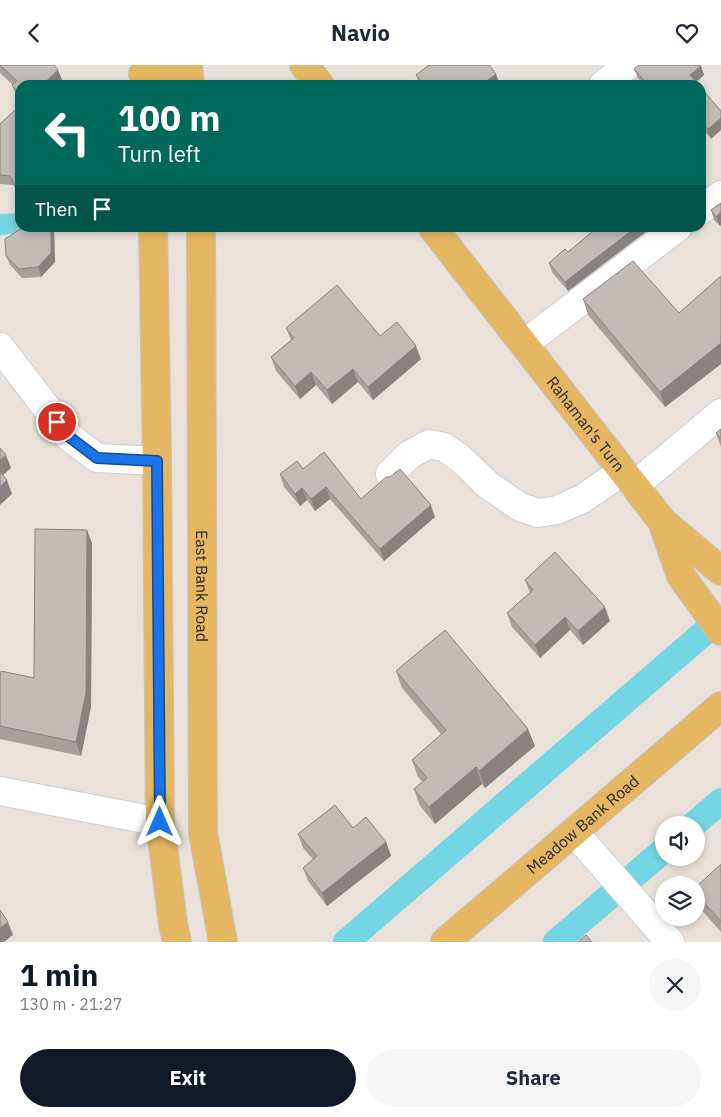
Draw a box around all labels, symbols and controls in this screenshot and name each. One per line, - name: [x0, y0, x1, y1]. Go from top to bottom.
- text: Navio: [331, 18, 390, 47]
- icon: back: [20, 19, 48, 47]
- icon: heart: [673, 19, 701, 47]
- text: 100 m: [118, 95, 221, 141]
- icon: left: [35, 100, 100, 165]
- text: Turn left: [118, 139, 201, 168]
- icon: arrive: [88, 195, 116, 223]
- text: Then: [35, 197, 78, 221]
- street label: Rahaman's Turn: [543, 372, 630, 476]
- pin: [36, 401, 78, 443]
- icon: arrive: [43, 408, 71, 436]
- street label: East Bank Road: [192, 530, 212, 642]
- street label: Meadow Bank Road: [522, 771, 643, 878]
- position arrow: [133, 795, 185, 847]
- map controls: [655, 816, 705, 926]
- button: sound: [655, 816, 705, 866]
- button: layers: [655, 876, 705, 926]
- text: 1 min: [20, 955, 98, 994]
- button: close: [649, 959, 701, 1011]
- text: 130 m · 21:27: [20, 994, 122, 1014]
- button: Exit: [20, 1049, 356, 1107]
- button: Share: [366, 1049, 701, 1107]

